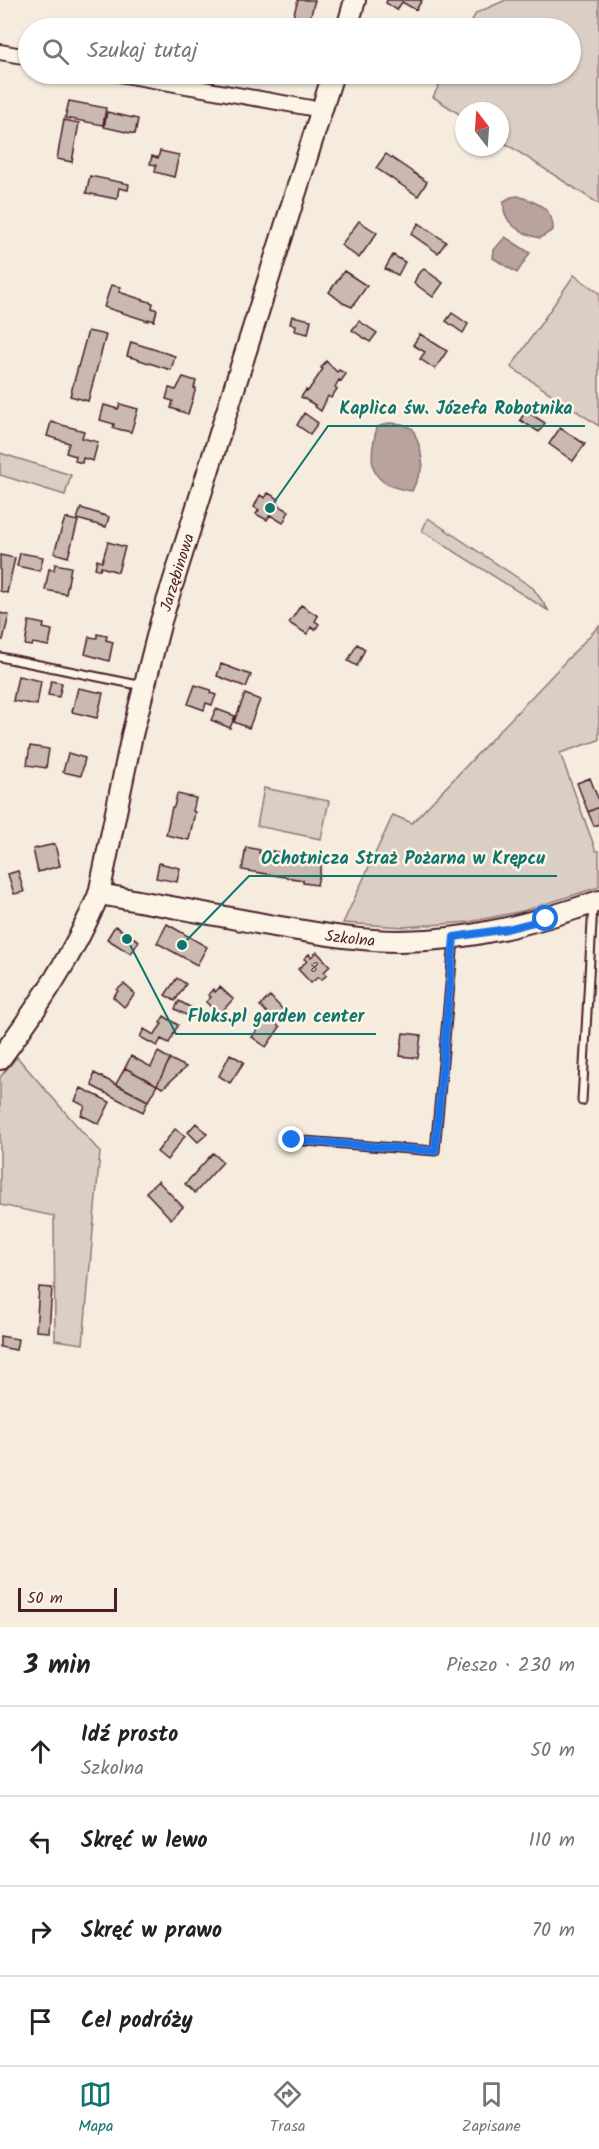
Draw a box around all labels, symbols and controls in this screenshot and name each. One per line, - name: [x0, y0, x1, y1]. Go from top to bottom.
- search box: [18, 18, 581, 84]
- text: Szukaj tutaj: [87, 34, 198, 69]
- icon: search: [39, 35, 72, 68]
- north arrow: [455, 102, 509, 156]
- callout: Kaplica św. Józefa Robotnika: [328, 390, 585, 426]
- text: Kaplica św. Józefa Robotnika: [340, 395, 572, 424]
- street label: Jarzębinowa: [154, 530, 202, 615]
- callout: Ochotnicza Straż Pożarna w Krępcu: [249, 840, 557, 876]
- text: Ochotnicza Straż Pożarna w Krępcu: [261, 845, 545, 874]
- route start: [532, 905, 558, 931]
- street label: Szkolna: [323, 924, 376, 954]
- house number: 8: [310, 957, 319, 979]
- callout: Floks.pl garden center: [176, 998, 376, 1034]
- text: Floks.pl garden center: [188, 1003, 366, 1032]
- route end: [278, 1126, 304, 1152]
- scale bar: [18, 1585, 117, 1612]
- text: 50 m: [27, 1586, 63, 1611]
- text: 3 min: [24, 1645, 91, 1687]
- text: Pieszo · 230 m: [446, 1650, 575, 1682]
- text: Idź prosto: [81, 1718, 178, 1753]
- icon: ahead: [24, 1735, 57, 1768]
- text: 50 m: [530, 1735, 575, 1767]
- text: Szkolna: [81, 1753, 144, 1785]
- text: Skręć w lewo: [81, 1824, 208, 1859]
- icon: left: [24, 1825, 57, 1858]
- text: 110 m: [529, 1825, 575, 1857]
- text: Skręć w prawo: [81, 1914, 222, 1949]
- icon: right: [24, 1915, 57, 1948]
- text: 70 m: [532, 1915, 575, 1947]
- text: Cel podróży: [81, 2004, 193, 2039]
- icon: arrive: [24, 2005, 57, 2038]
- tab: Mapa: [78, 2078, 113, 2139]
- tab: Trasa: [270, 2078, 306, 2139]
- tab: Zapisane: [462, 2078, 521, 2139]

